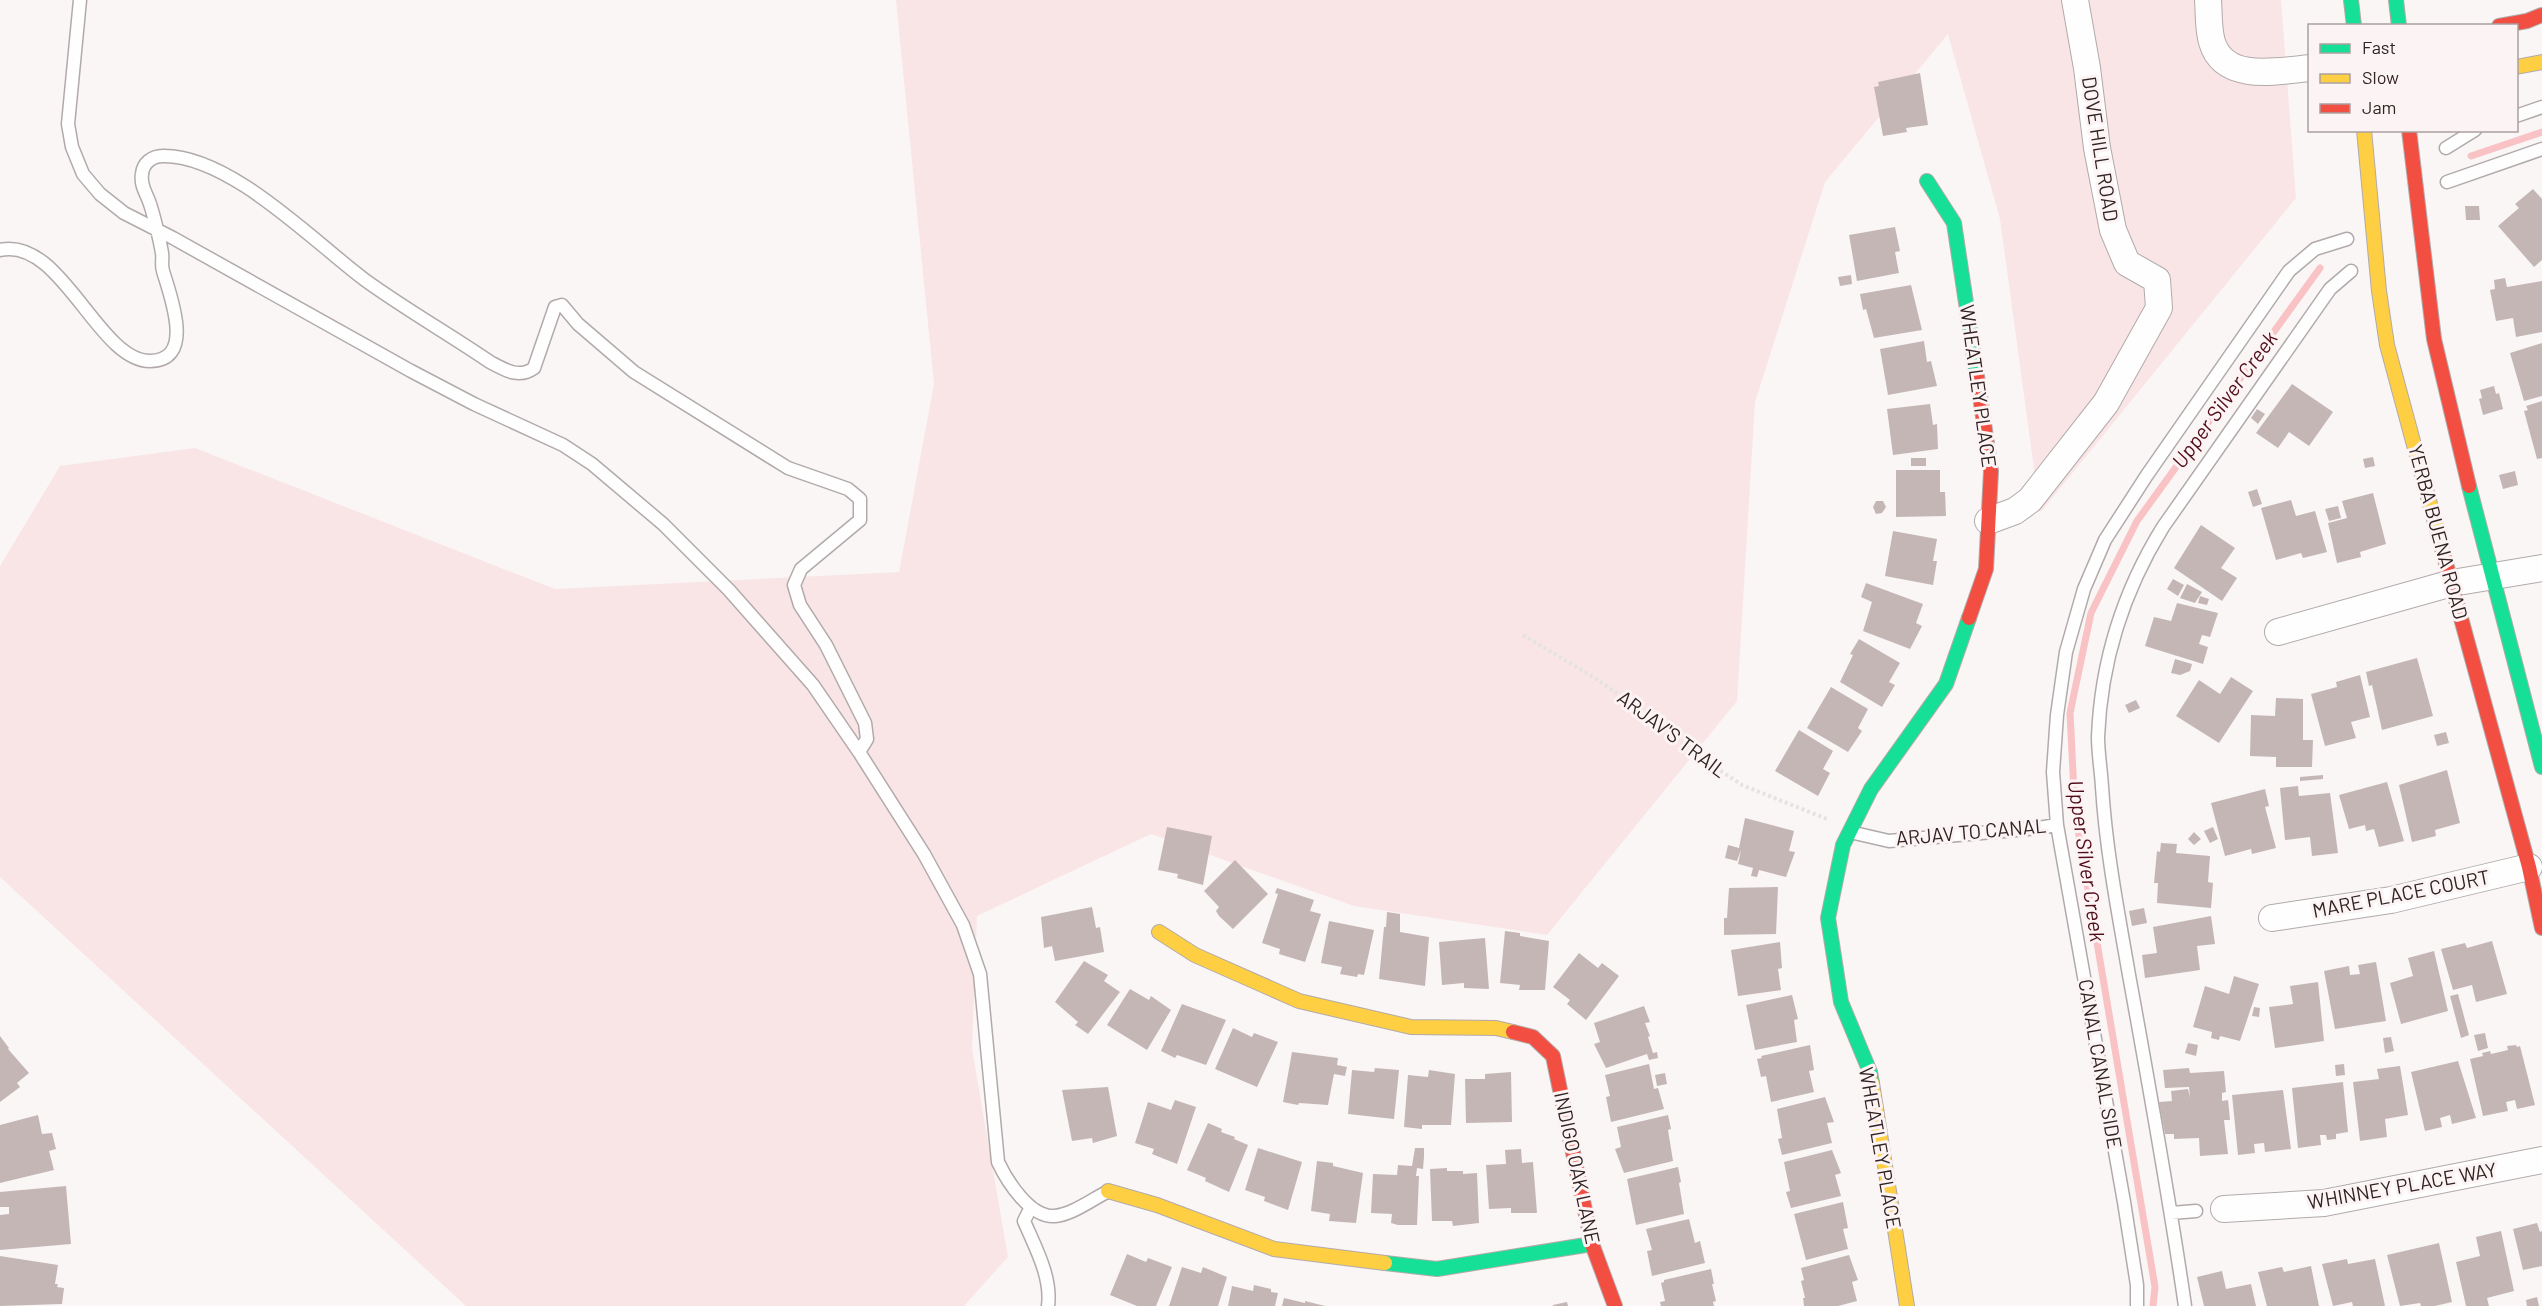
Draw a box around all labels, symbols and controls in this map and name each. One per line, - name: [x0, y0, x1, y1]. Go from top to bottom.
- legend: [2308, 24, 2518, 132]
- text: Fast: [2362, 36, 2396, 58]
- text: Slow: [2362, 66, 2399, 88]
- street label: DOVE HILL ROAD: [2078, 75, 2124, 223]
- text: Jam: [2362, 96, 2396, 118]
- street label: WHEATLEY PLACE: [1956, 303, 2002, 469]
- water label: Upper Silver Creek: [2166, 325, 2282, 472]
- street label: YERBA BUENA ROAD: [2404, 442, 2474, 622]
- street label: ARJAV'S TRAIL: [1613, 684, 1732, 782]
- water label: Upper Silver Creek: [2064, 778, 2111, 944]
- street label: ARJAV TO CANAL: [1895, 812, 2047, 850]
- street label: MARE PLACE COURT: [2310, 864, 2491, 922]
- street label: CANAL CANAL SIDE: [2074, 977, 2128, 1151]
- street label: WHEATLEY PLACE: [1855, 1065, 1907, 1231]
- street label: INDIGO OAK LANE: [1550, 1089, 1606, 1246]
- street label: WHINNEY PLACE WAY: [2305, 1157, 2498, 1213]

